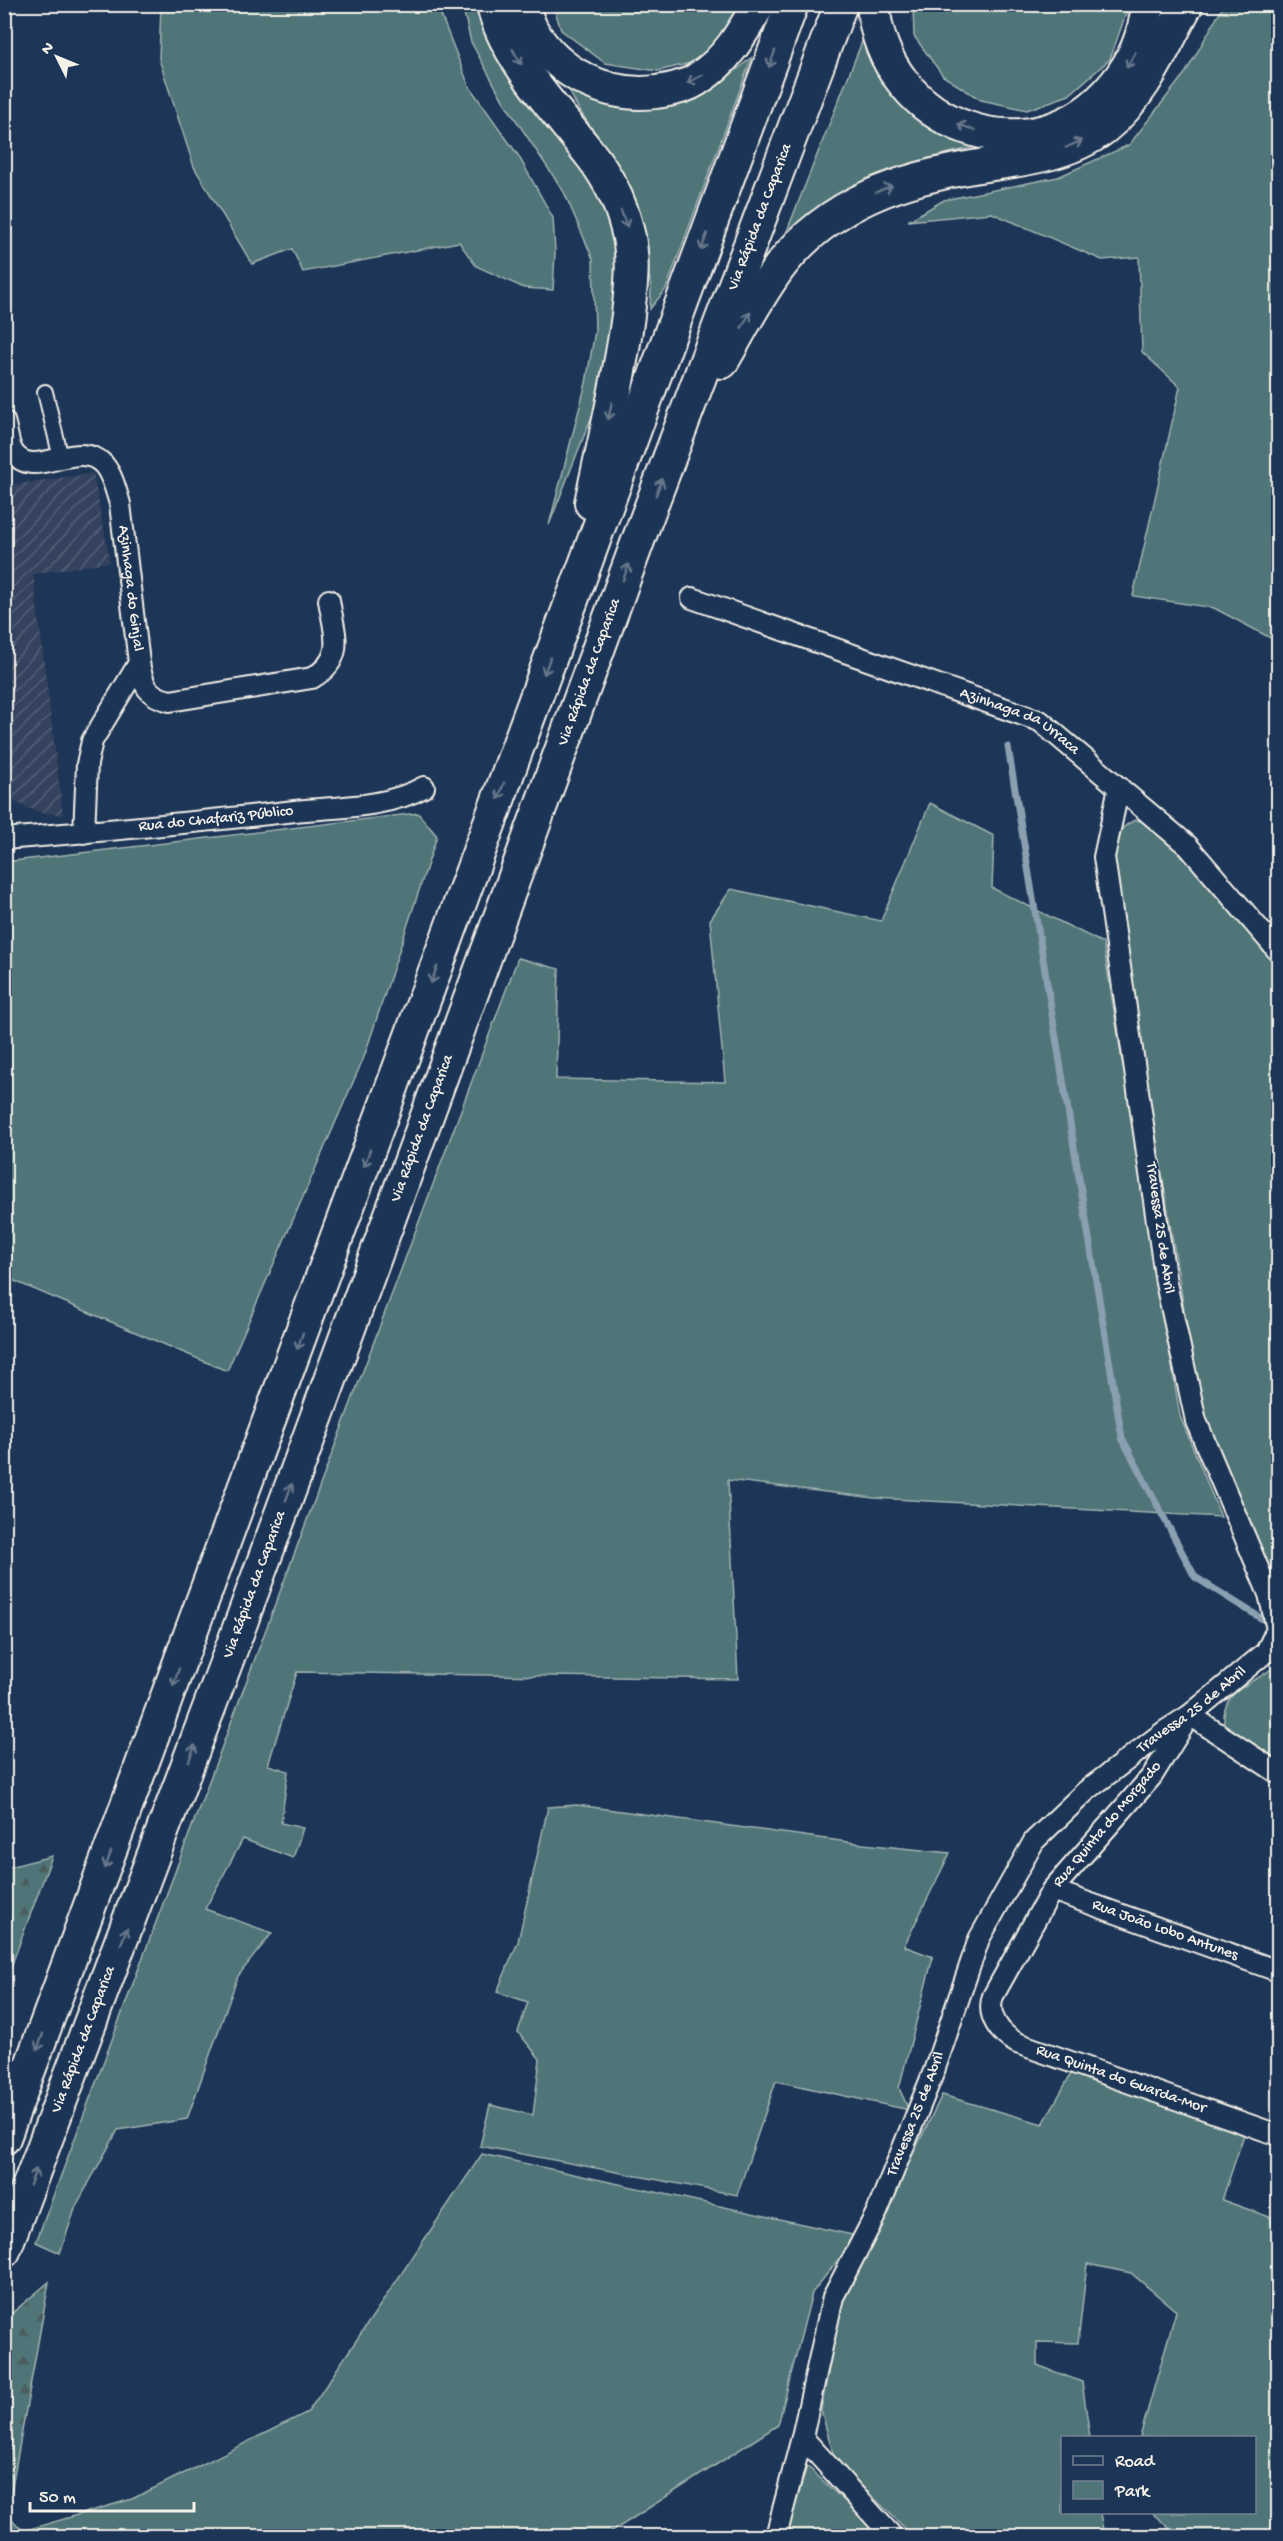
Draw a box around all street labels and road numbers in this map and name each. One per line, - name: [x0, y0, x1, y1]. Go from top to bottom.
- street label: Via Rápida da Caparica: [724, 140, 797, 294]
- street label: Azinhaga do Ginjal: [113, 524, 147, 652]
- street label: Via Rápida da Caparica: [554, 595, 626, 749]
- street label: Azinhaga da Urraca: [957, 684, 1084, 760]
- street label: Rua do Chafariz Público: [138, 802, 295, 837]
- street label: Via Rápida da Caparica: [386, 1051, 458, 1206]
- street label: Travessa 25 de Abril: [1140, 1160, 1178, 1295]
- street label: Via Rápida da Caparica: [219, 1507, 291, 1662]
- street label: Travessa 25 de Abril: [1133, 1662, 1251, 1759]
- street label: Rua Quinta do Morgado: [1050, 1758, 1166, 1892]
- street label: Rua João Lobo Antunes: [1089, 1896, 1242, 1966]
- street label: Via Rápida da Caparica: [47, 1962, 121, 2117]
- street label: Rua Quinta do Guarda-Mor: [1033, 2041, 1210, 2119]
- street label: Travessa 25 de Abril: [883, 2049, 949, 2180]

